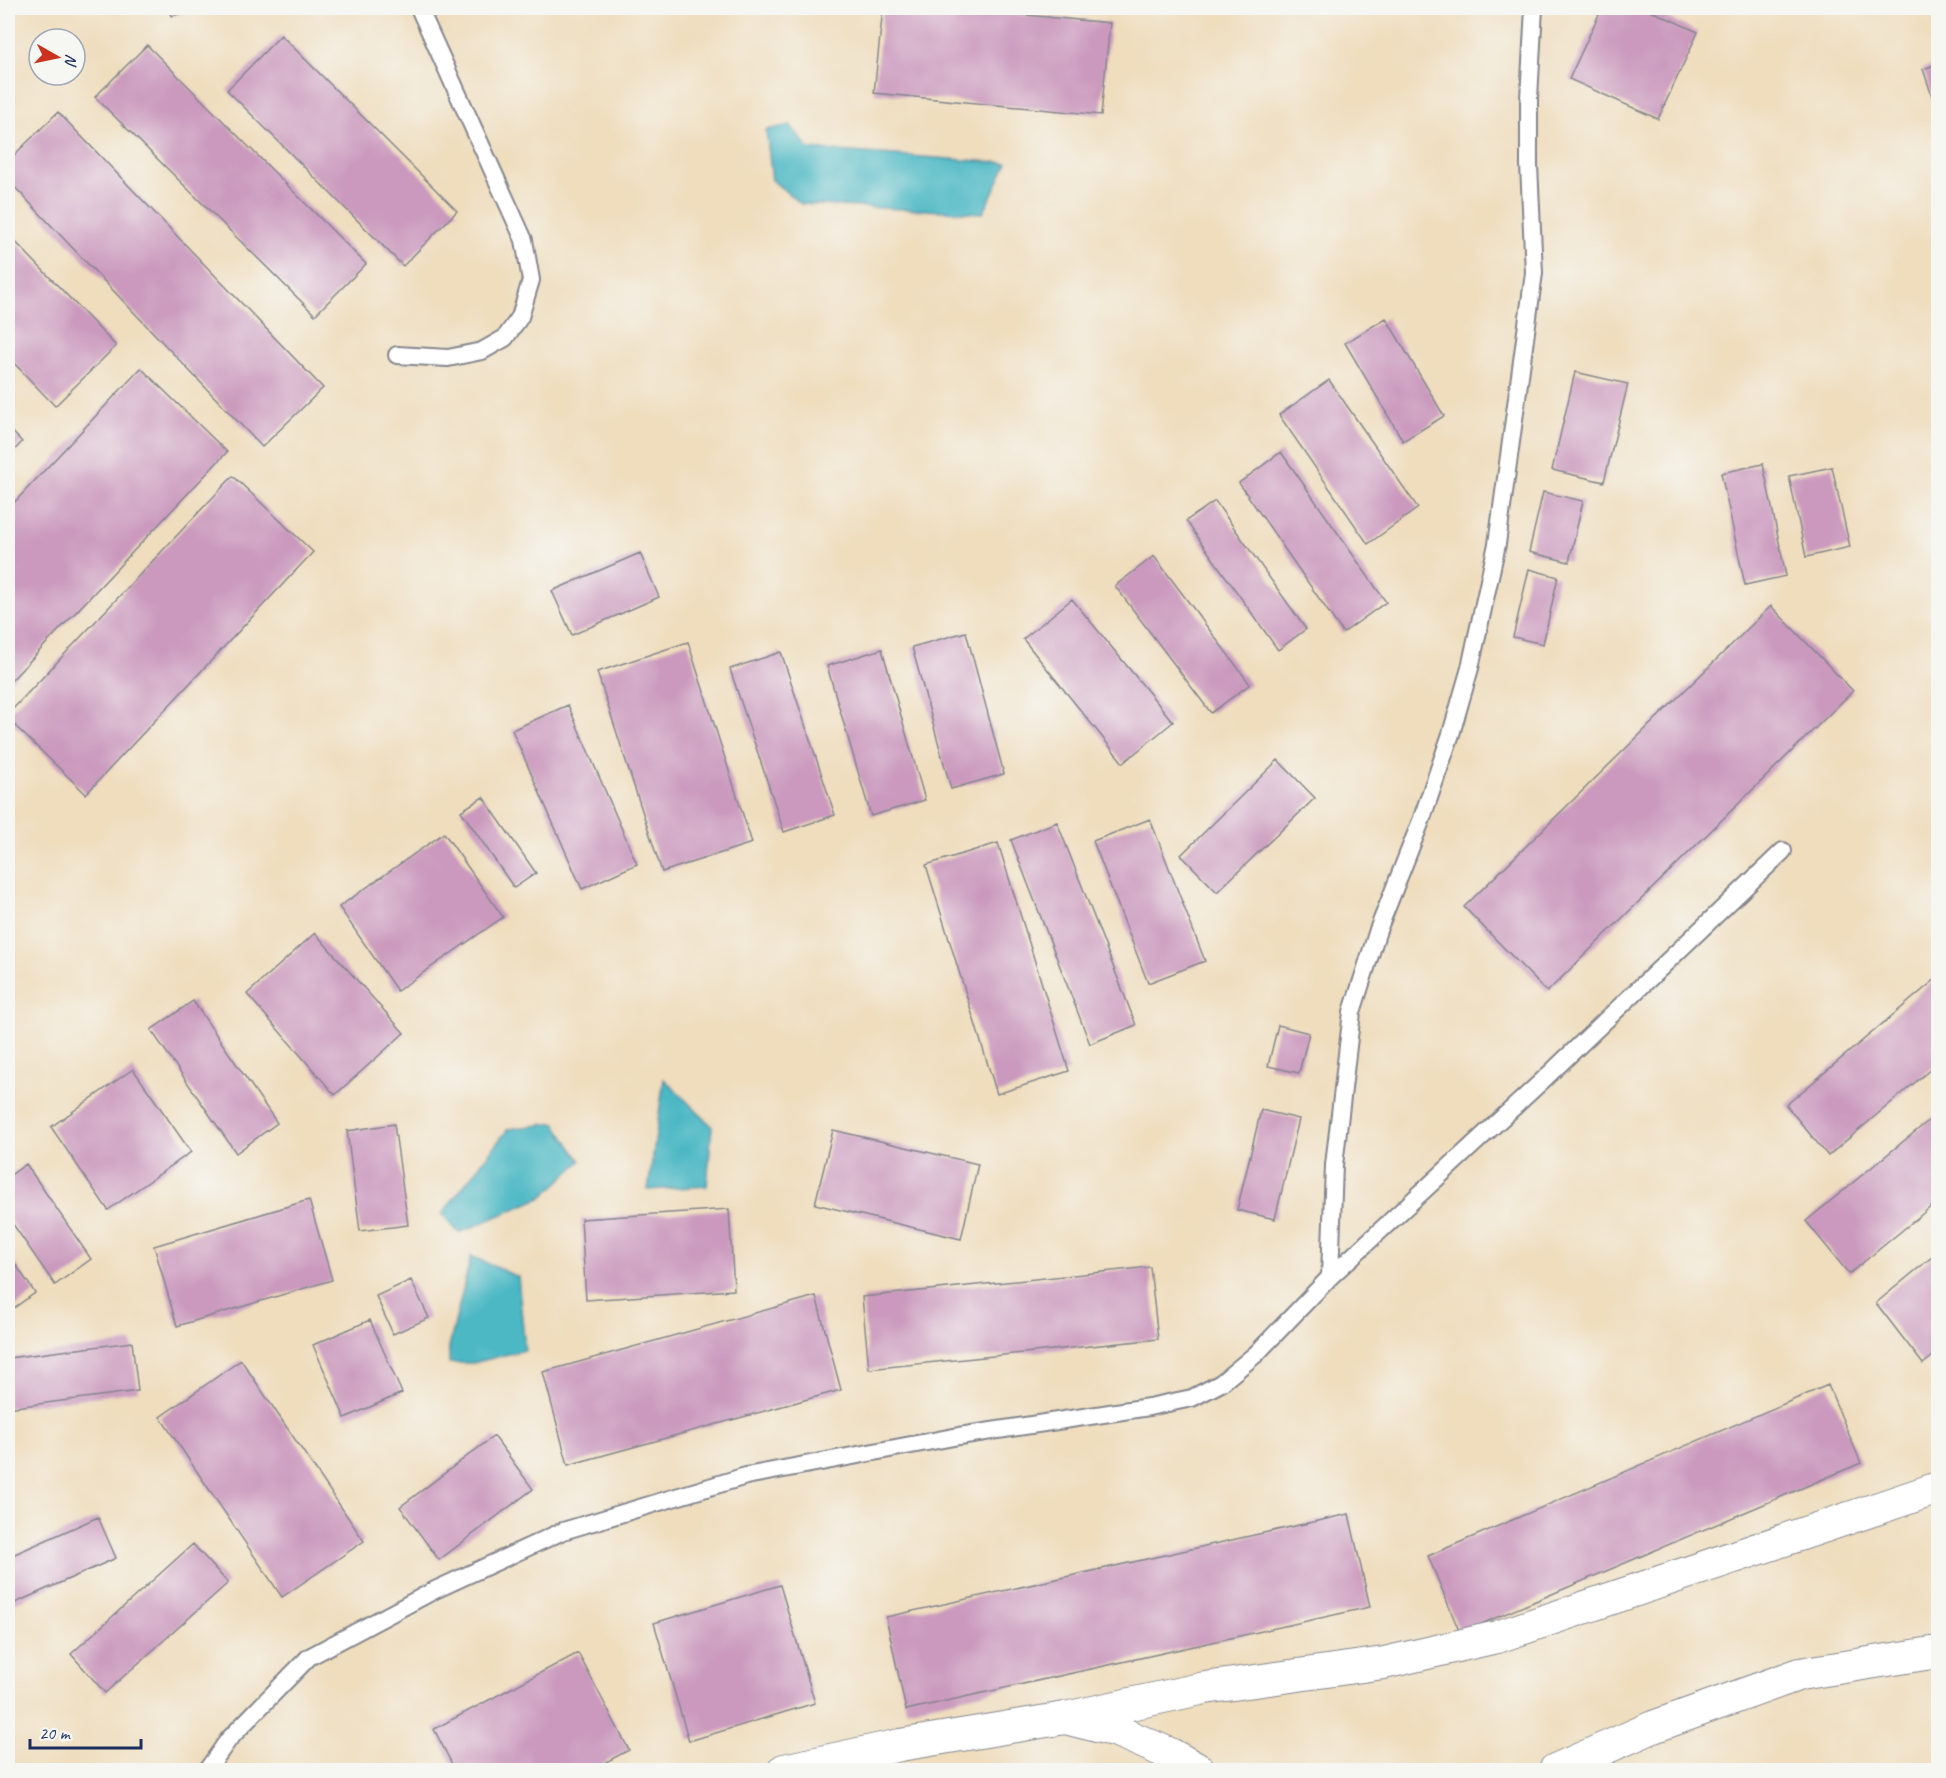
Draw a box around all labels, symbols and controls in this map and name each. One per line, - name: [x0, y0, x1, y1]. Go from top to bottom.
- north arrow: [27, 27, 87, 87]
- text: N: [60, 53, 81, 69]
- scale bar: [30, 1712, 141, 1750]
- text: 20 m: [39, 1722, 72, 1744]

